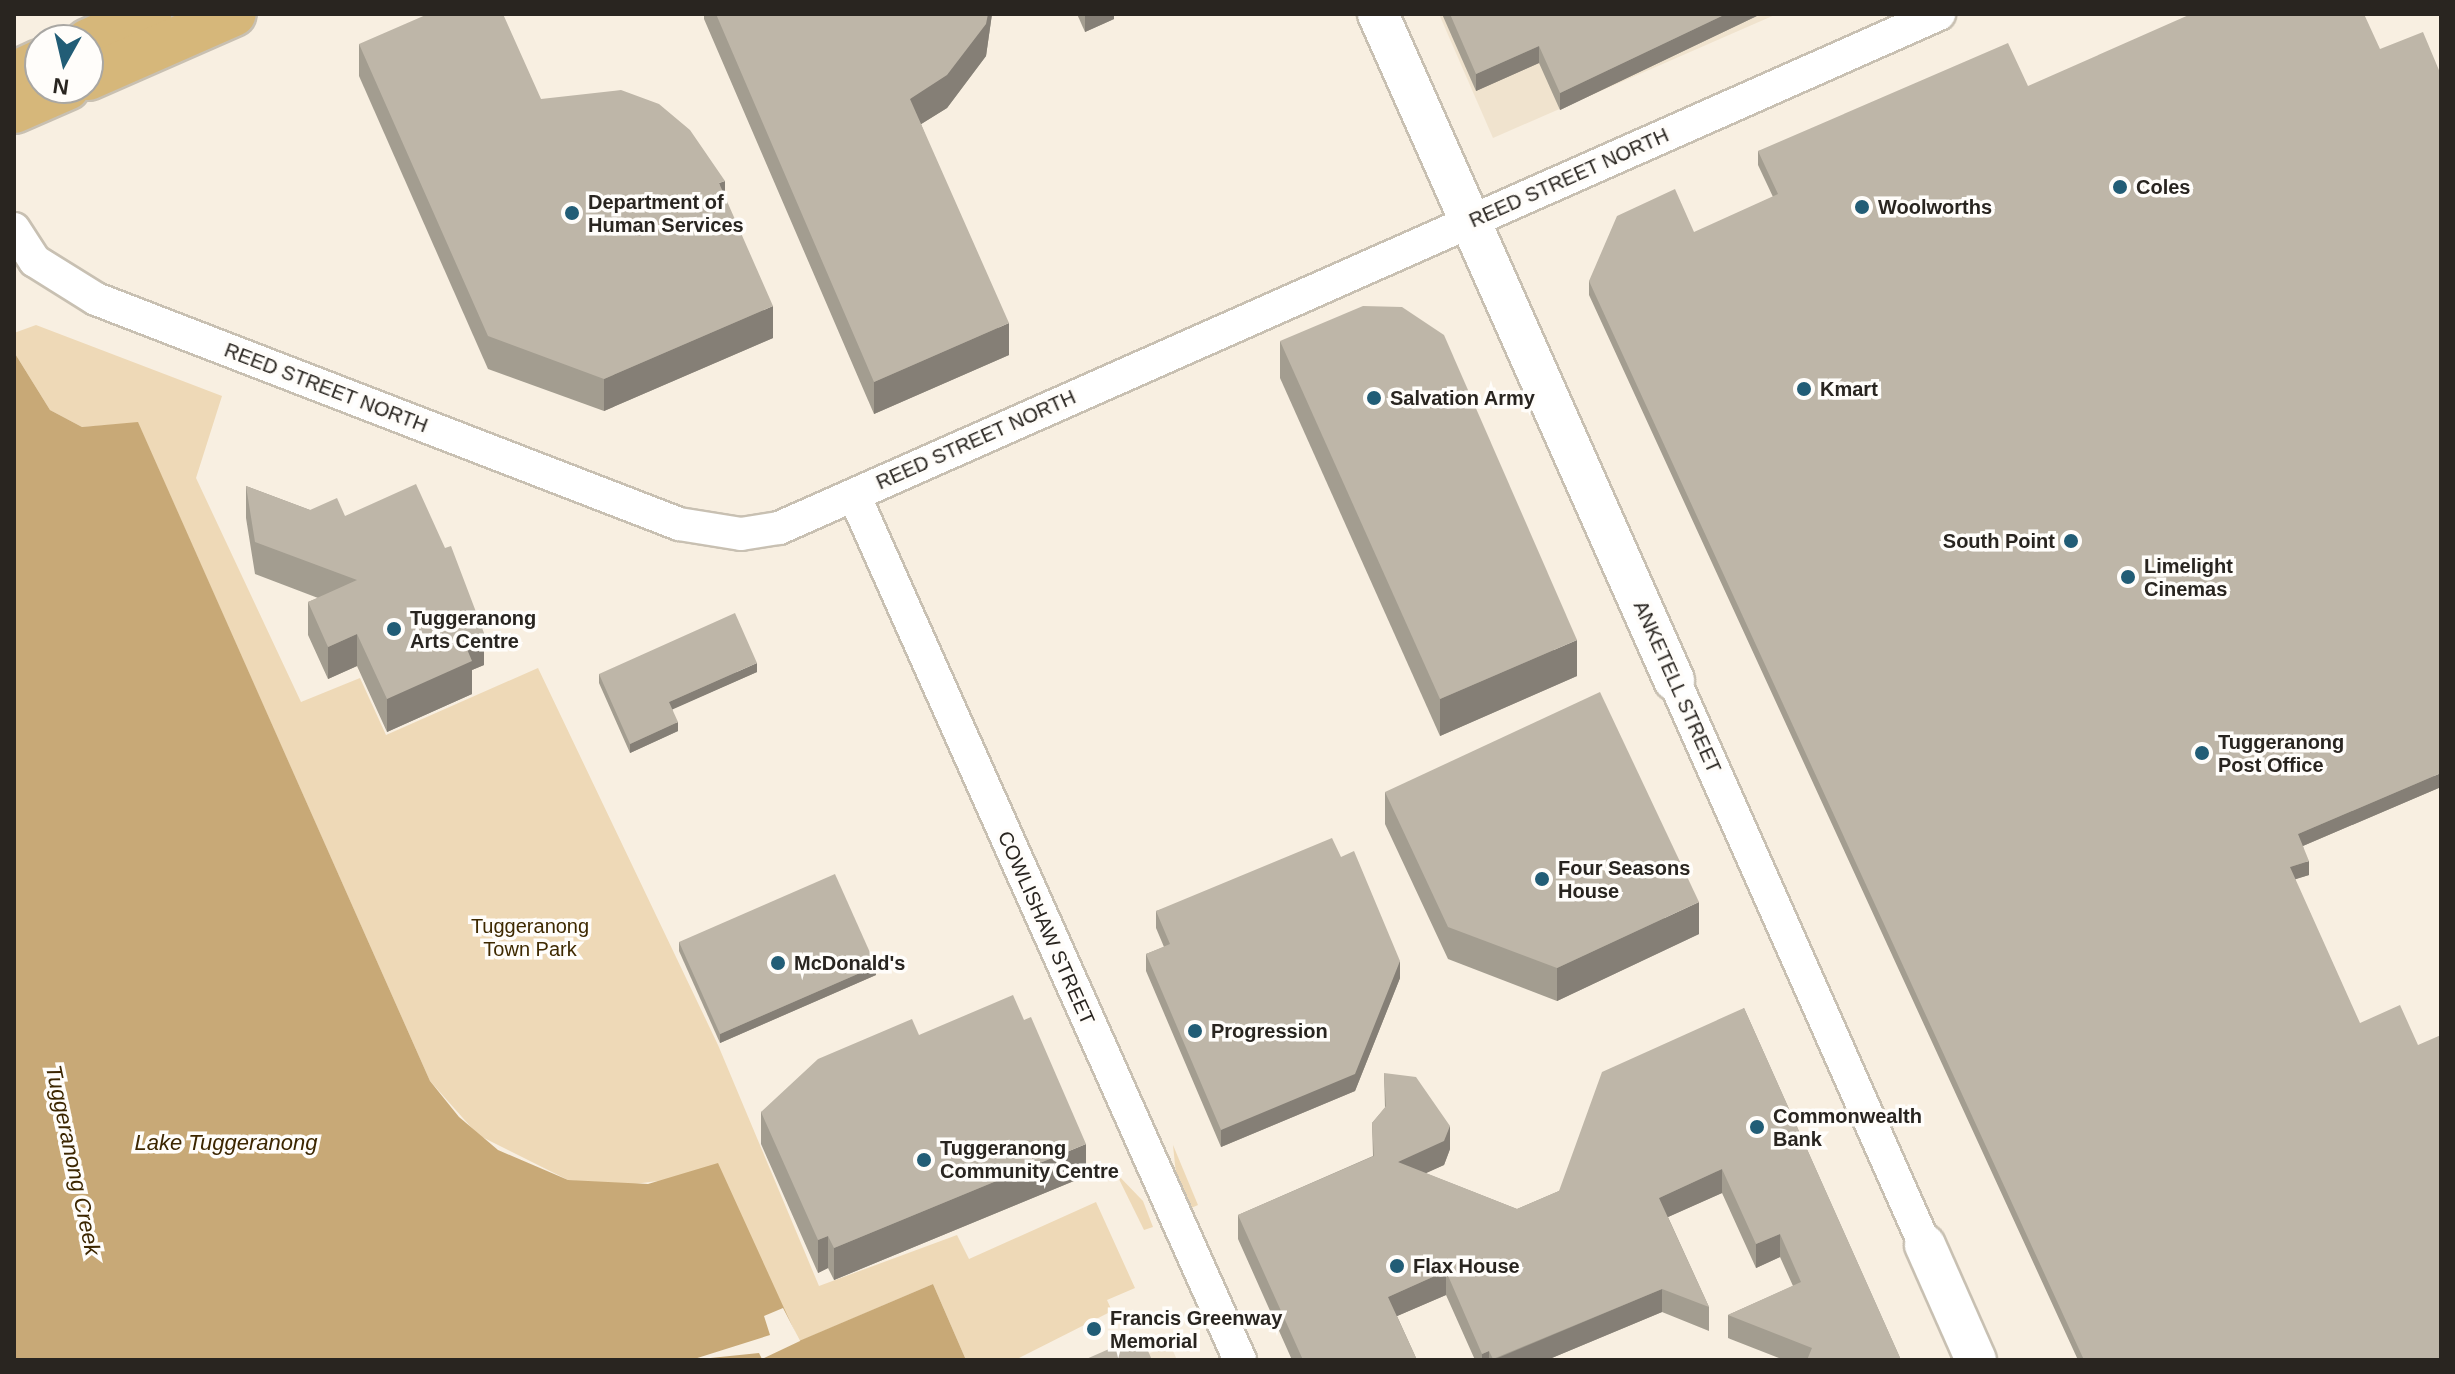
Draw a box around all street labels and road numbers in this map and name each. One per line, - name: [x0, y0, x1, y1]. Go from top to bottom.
- street label: REED STREET NORTH: [1465, 123, 1673, 233]
- street label: REED STREET NORTH: [221, 338, 431, 438]
- street label: REED STREET NORTH: [872, 385, 1080, 495]
- street label: ANKETELL STREET: [1628, 597, 1726, 777]
- street label: COWLISHAW STREET: [992, 828, 1100, 1028]

